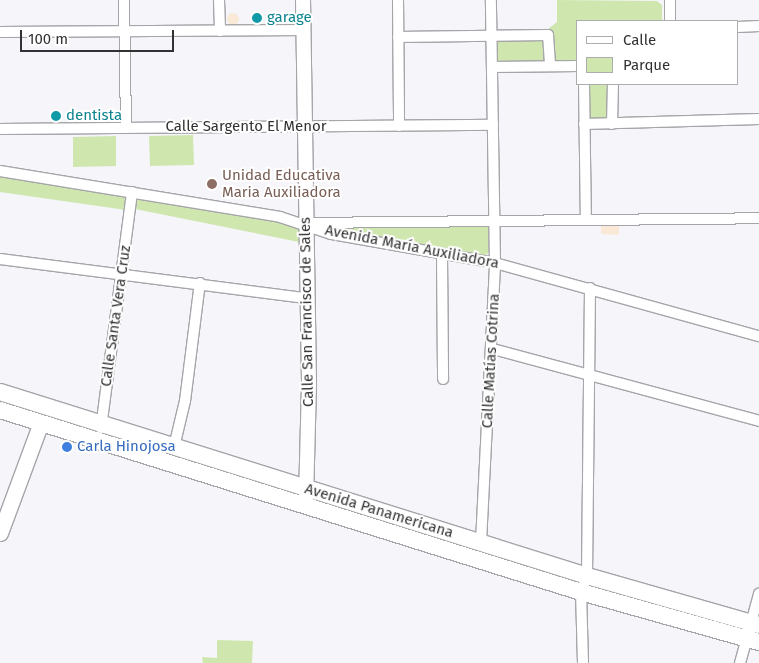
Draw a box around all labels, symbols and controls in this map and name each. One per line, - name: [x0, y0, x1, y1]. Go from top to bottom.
- place label: garage: [267, 9, 312, 27]
- marker: garage: [251, 12, 263, 24]
- scale bar: [22, 20, 176, 52]
- legend: [576, 20, 739, 85]
- text: 100 m: [28, 30, 68, 48]
- text: Calle: [623, 31, 656, 49]
- text: Parque: [623, 56, 670, 74]
- place label: dentista: [66, 107, 122, 125]
- marker: dentista: [50, 110, 62, 122]
- street label: Calle Sargento El Menor: [166, 118, 326, 136]
- place label: Unidad Educativa Maria Auxiliadora: [222, 166, 341, 201]
- marker: Unidad Educativa Maria Auxiliadora: [206, 178, 218, 190]
- street label: Calle San Francisco de Sales: [296, 217, 318, 407]
- street label: Avenida María Auxiliadora: [323, 221, 501, 273]
- street label: Calle Santa Vera Cruz: [97, 244, 135, 388]
- street label: Calle Matías Cotrina: [478, 293, 504, 429]
- place label: Carla Hinojosa: [77, 438, 176, 456]
- marker: Carla Hinojosa: [61, 441, 73, 453]
- street label: Avenida Panamericana: [303, 480, 455, 542]

